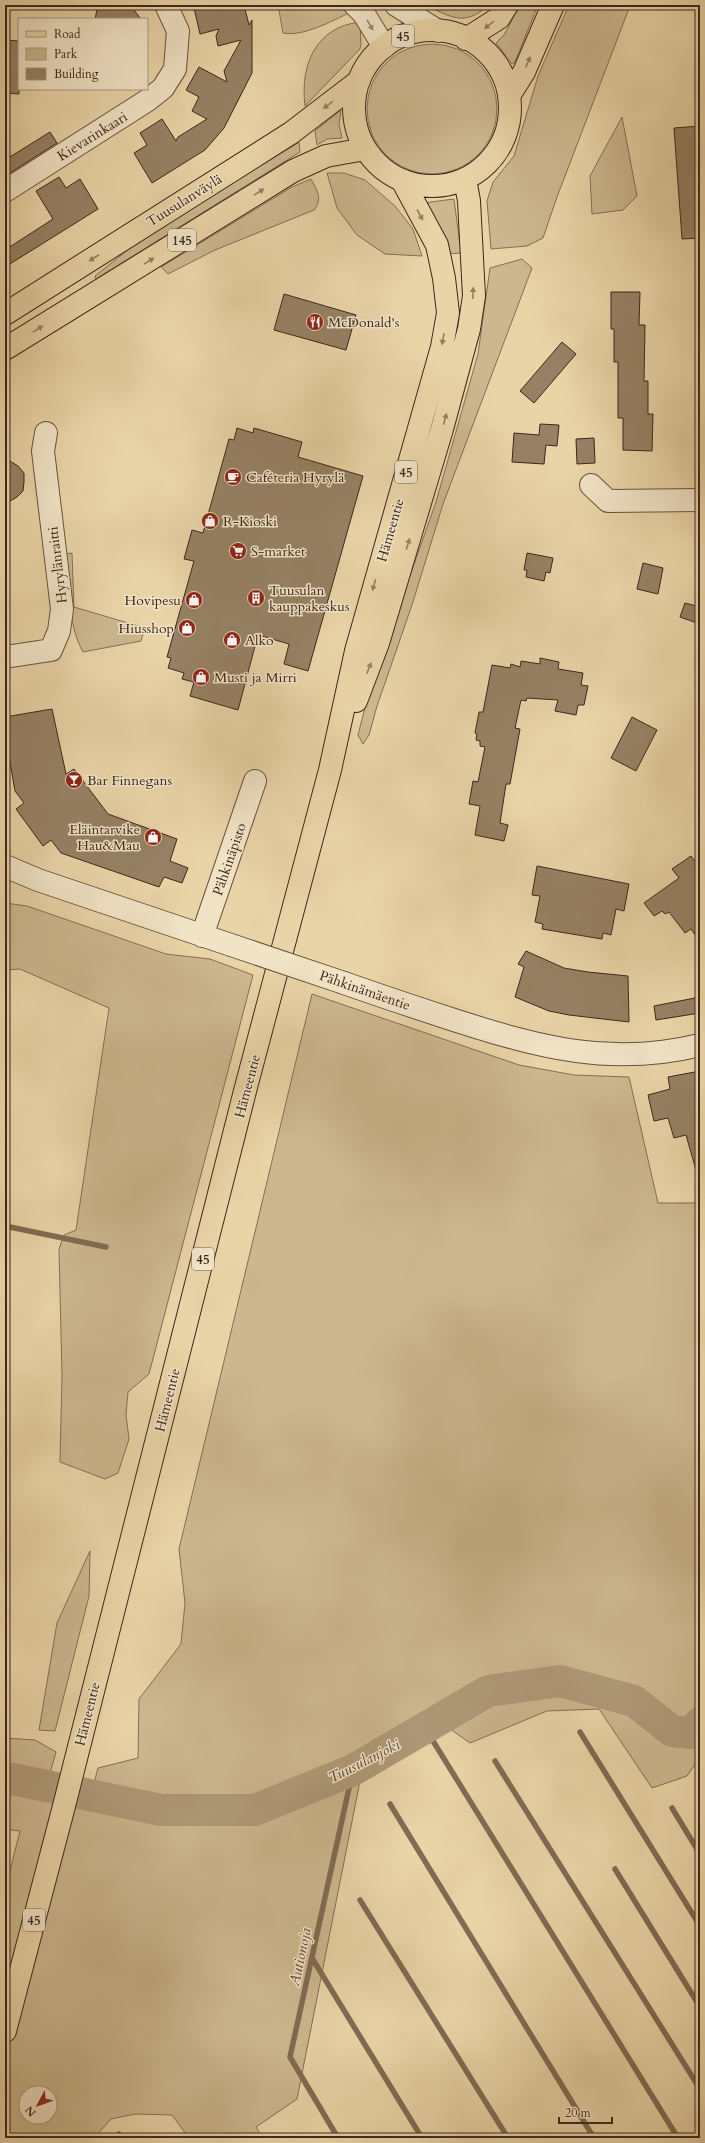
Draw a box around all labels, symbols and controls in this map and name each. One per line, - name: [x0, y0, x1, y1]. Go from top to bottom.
- legend: [18, 18, 148, 90]
- one-way arrow: [367, 19, 374, 31]
- one-way arrow: [484, 21, 495, 29]
- road number: 45: [392, 25, 414, 47]
- text: Road: [54, 26, 81, 42]
- text: Park: [54, 46, 78, 62]
- one-way arrow: [525, 57, 531, 68]
- text: Building: [54, 66, 99, 82]
- one-way arrow: [323, 100, 334, 109]
- street label: Kievarinkaari: [54, 107, 131, 166]
- street label: Tuusulanväylä: [143, 170, 226, 231]
- one-way arrow: [254, 189, 265, 196]
- one-way arrow: [417, 209, 423, 220]
- road number: 145: [168, 229, 196, 251]
- one-way arrow: [89, 254, 99, 262]
- one-way arrow: [143, 257, 155, 264]
- one-way arrow: [470, 286, 476, 299]
- restaurant icon: McDonald's: [305, 312, 325, 332]
- place label: McDonald's: [328, 313, 400, 332]
- one-way arrow: [33, 325, 43, 333]
- one-way arrow: [440, 333, 446, 345]
- one-way arrow: [442, 413, 448, 425]
- road number: 45: [395, 461, 417, 483]
- cafe icon: Caféteria Hyrylä: [223, 467, 243, 487]
- place label: Caféteria Hyrylä: [246, 468, 344, 487]
- street label: Hämeentie: [372, 496, 409, 564]
- shop icon: R-Kioski: [200, 511, 220, 531]
- place label: R-Kioski: [223, 512, 277, 531]
- street label: Hyrylänraitti: [43, 525, 72, 604]
- one-way arrow: [405, 537, 411, 549]
- supermarket icon: S-market: [228, 541, 248, 561]
- place label: S-market: [251, 542, 306, 561]
- one-way arrow: [371, 580, 377, 592]
- place label: Tuusulan kauppakeskus: [269, 581, 350, 616]
- building icon: Tuusulan kauppakeskus: [246, 588, 266, 608]
- shop icon: Hovipesu: [184, 590, 204, 610]
- place label: Hovipesu: [125, 591, 181, 610]
- shop icon: Hiusshop: [177, 618, 197, 638]
- place label: Hiusshop: [119, 619, 174, 638]
- shop icon: Alko: [222, 630, 242, 650]
- place label: Alko: [245, 631, 274, 650]
- one-way arrow: [366, 661, 372, 673]
- shop icon: Musti ja Mirri: [191, 667, 211, 687]
- place label: Musti ja Mirri: [214, 668, 297, 687]
- bar icon: Bar Finnegans: [64, 770, 84, 790]
- place label: Bar Finnegans: [87, 771, 172, 790]
- place label: Eläintarvike Hau&Mau: [69, 820, 140, 855]
- street label: Pähkinäpisto: [208, 820, 251, 898]
- shop icon: Eläintarvike Hau&Mau: [143, 827, 163, 847]
- street label: Pähkinämäentie: [317, 966, 413, 1015]
- street label: Hämeentie: [230, 1052, 265, 1120]
- road number: 45: [192, 1248, 214, 1270]
- street label: Hämeentie: [150, 1366, 185, 1434]
- street label: Hämeentie: [70, 1680, 105, 1748]
- water label: Tuusulanjoki: [325, 1734, 404, 1788]
- road number: 45: [23, 1909, 45, 1931]
- water label: Autionoja: [284, 1926, 316, 1989]
- north arrow: [18, 2085, 58, 2125]
- scale bar: [559, 2099, 612, 2125]
- text: N: [22, 2102, 40, 2120]
- text: 20 m: [565, 2105, 592, 2121]

